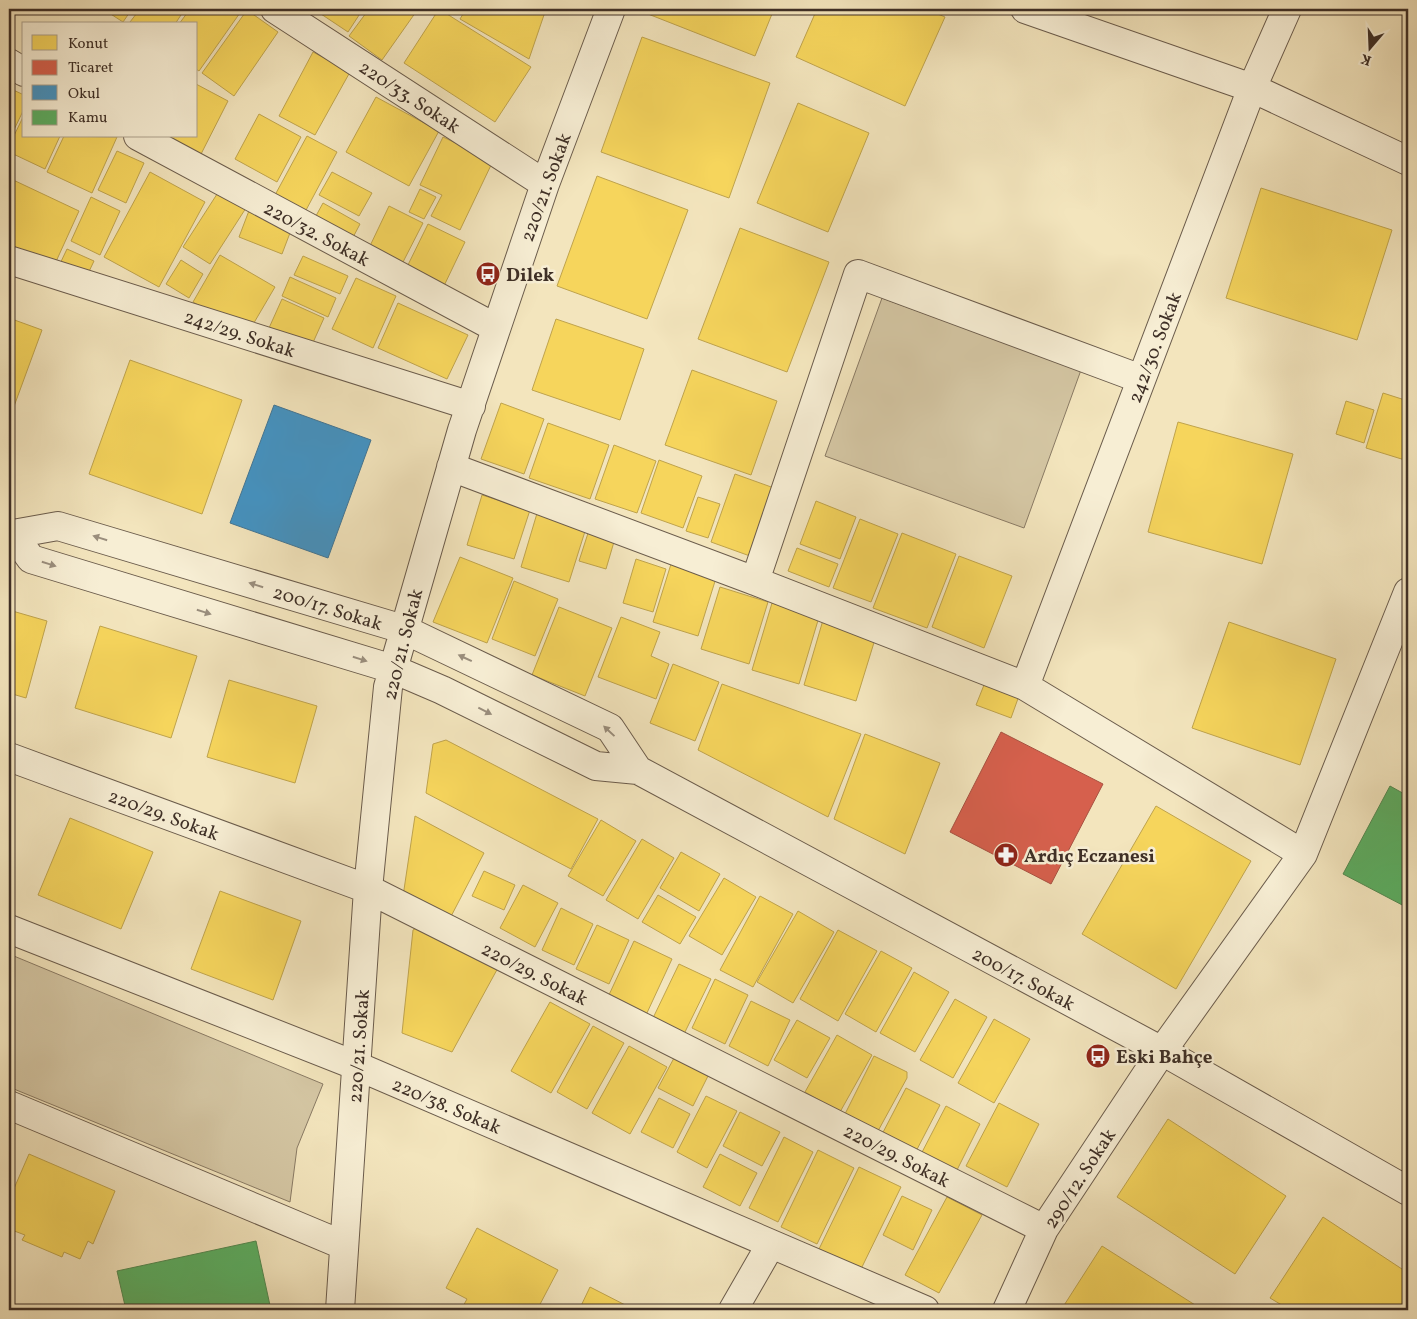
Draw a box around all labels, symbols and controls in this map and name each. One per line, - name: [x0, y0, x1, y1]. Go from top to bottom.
- legend: [22, 22, 198, 138]
- north arrow: [1344, 22, 1394, 72]
- text: Konut: [68, 34, 108, 55]
- text: K: [1358, 48, 1374, 70]
- street label: 220/33. Sokak: [353, 55, 465, 140]
- text: Ticaret: [68, 58, 113, 79]
- text: Okul: [68, 84, 100, 105]
- text: Kamu: [68, 108, 107, 129]
- street label: 220/21. Sokak: [515, 130, 579, 246]
- street label: 220/32. Sokak: [258, 196, 374, 274]
- bus stop icon: Dilek: [475, 261, 501, 287]
- place label: Dilek: [506, 263, 555, 289]
- street label: 242/30. Sokak: [1123, 288, 1189, 407]
- street label: 242/29. Sokak: [180, 305, 299, 365]
- one-way arrow: [93, 534, 108, 542]
- one-way arrow: [41, 561, 56, 569]
- street label: 200/17. Sokak: [270, 580, 385, 638]
- one-way arrow: [248, 581, 263, 589]
- street label: 220/21. Sokak: [378, 586, 430, 703]
- one-way arrow: [197, 608, 212, 616]
- one-way arrow: [457, 654, 472, 663]
- one-way arrow: [352, 656, 367, 663]
- one-way arrow: [478, 707, 492, 715]
- one-way arrow: [603, 725, 616, 736]
- street label: 220/29. Sokak: [104, 784, 222, 848]
- pharmacy icon: Ardıç Eczanesi: [993, 842, 1019, 868]
- place label: Ardıç Eczanesi: [1024, 844, 1155, 870]
- street label: 220/29. Sokak: [476, 937, 592, 1013]
- street label: 200/17. Sokak: [967, 942, 1079, 1018]
- street label: 220/21. Sokak: [343, 988, 377, 1104]
- bus stop icon: Eski Bahçe: [1085, 1043, 1111, 1069]
- place label: Eski Bahçe: [1116, 1045, 1213, 1071]
- street label: 220/38. Sokak: [388, 1072, 505, 1142]
- street label: 220/29. Sokak: [838, 1119, 954, 1195]
- street label: 290/12. Sokak: [1039, 1124, 1123, 1234]

